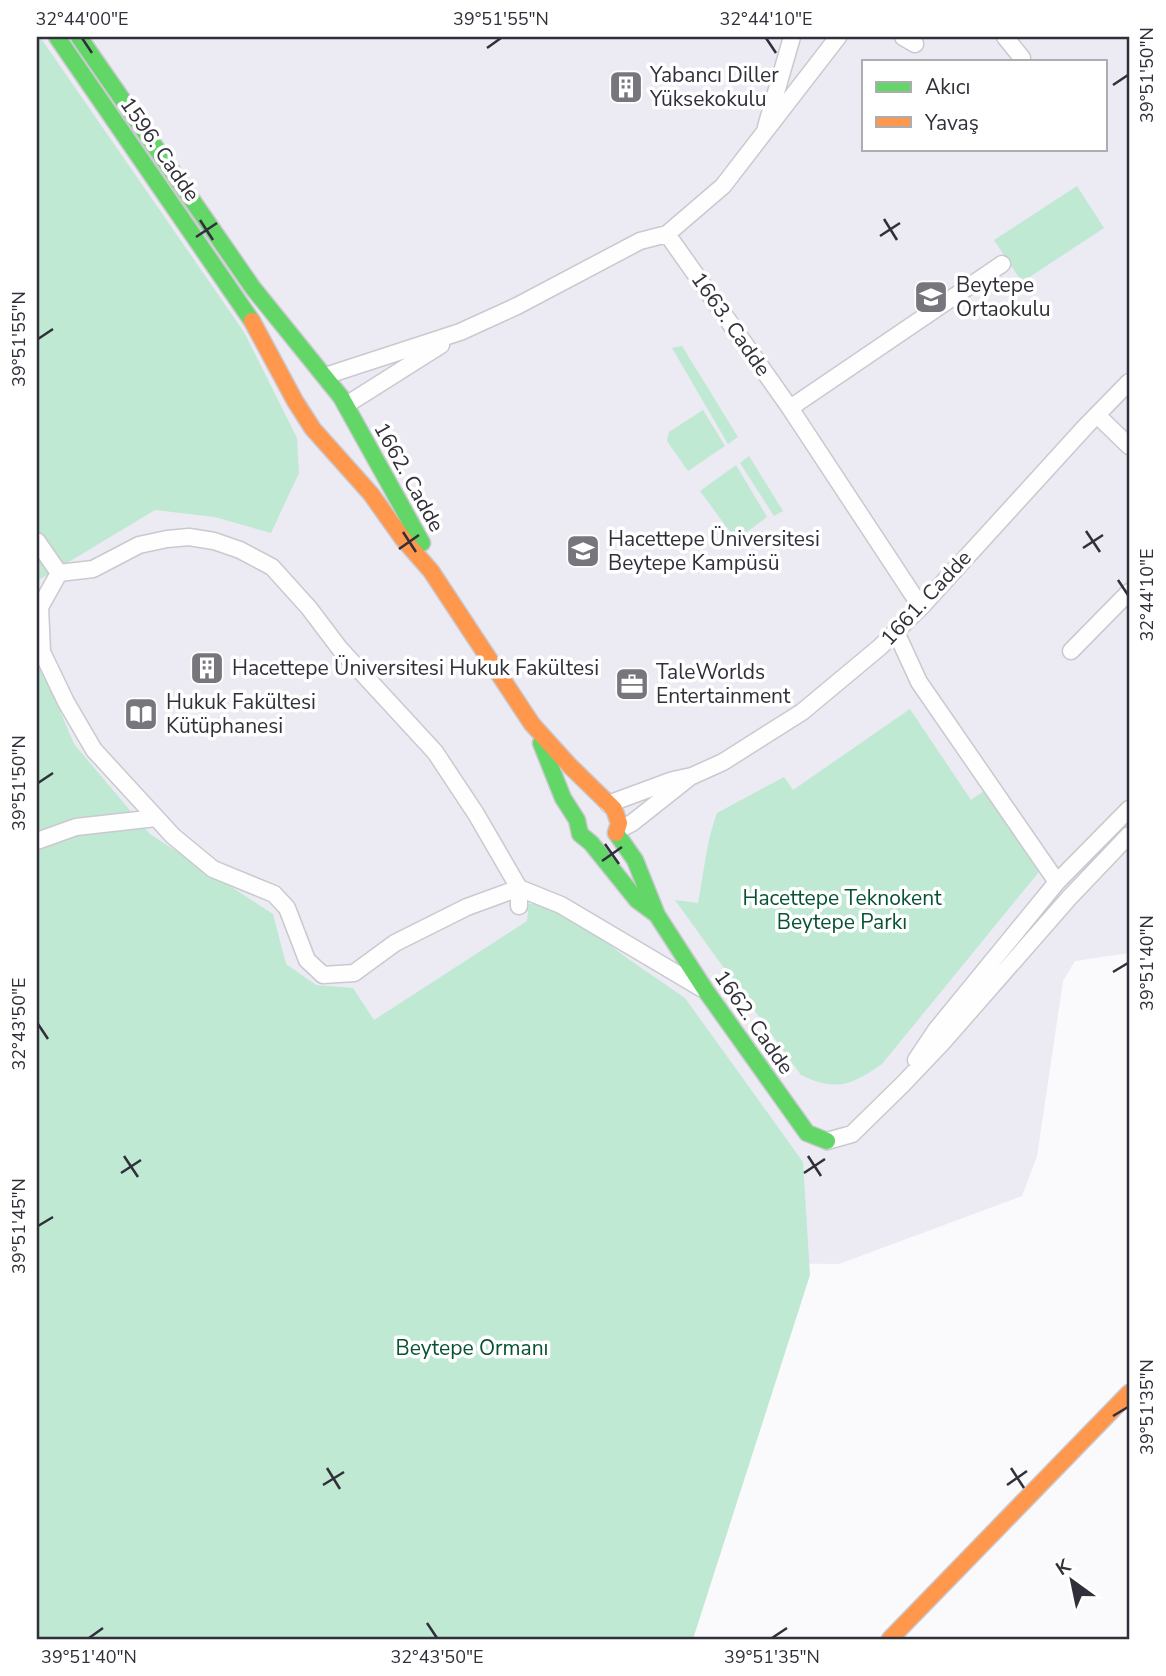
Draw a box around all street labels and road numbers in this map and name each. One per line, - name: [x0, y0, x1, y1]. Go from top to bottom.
- street label: 1596. Cadde: [114, 91, 206, 207]
- street label: 1663. Cadde: [685, 266, 777, 382]
- street label: 1662. Cadde: [367, 417, 451, 537]
- street label: 1661. Cadde: [874, 544, 978, 652]
- street label: 1662. Cadde: [708, 964, 800, 1080]

